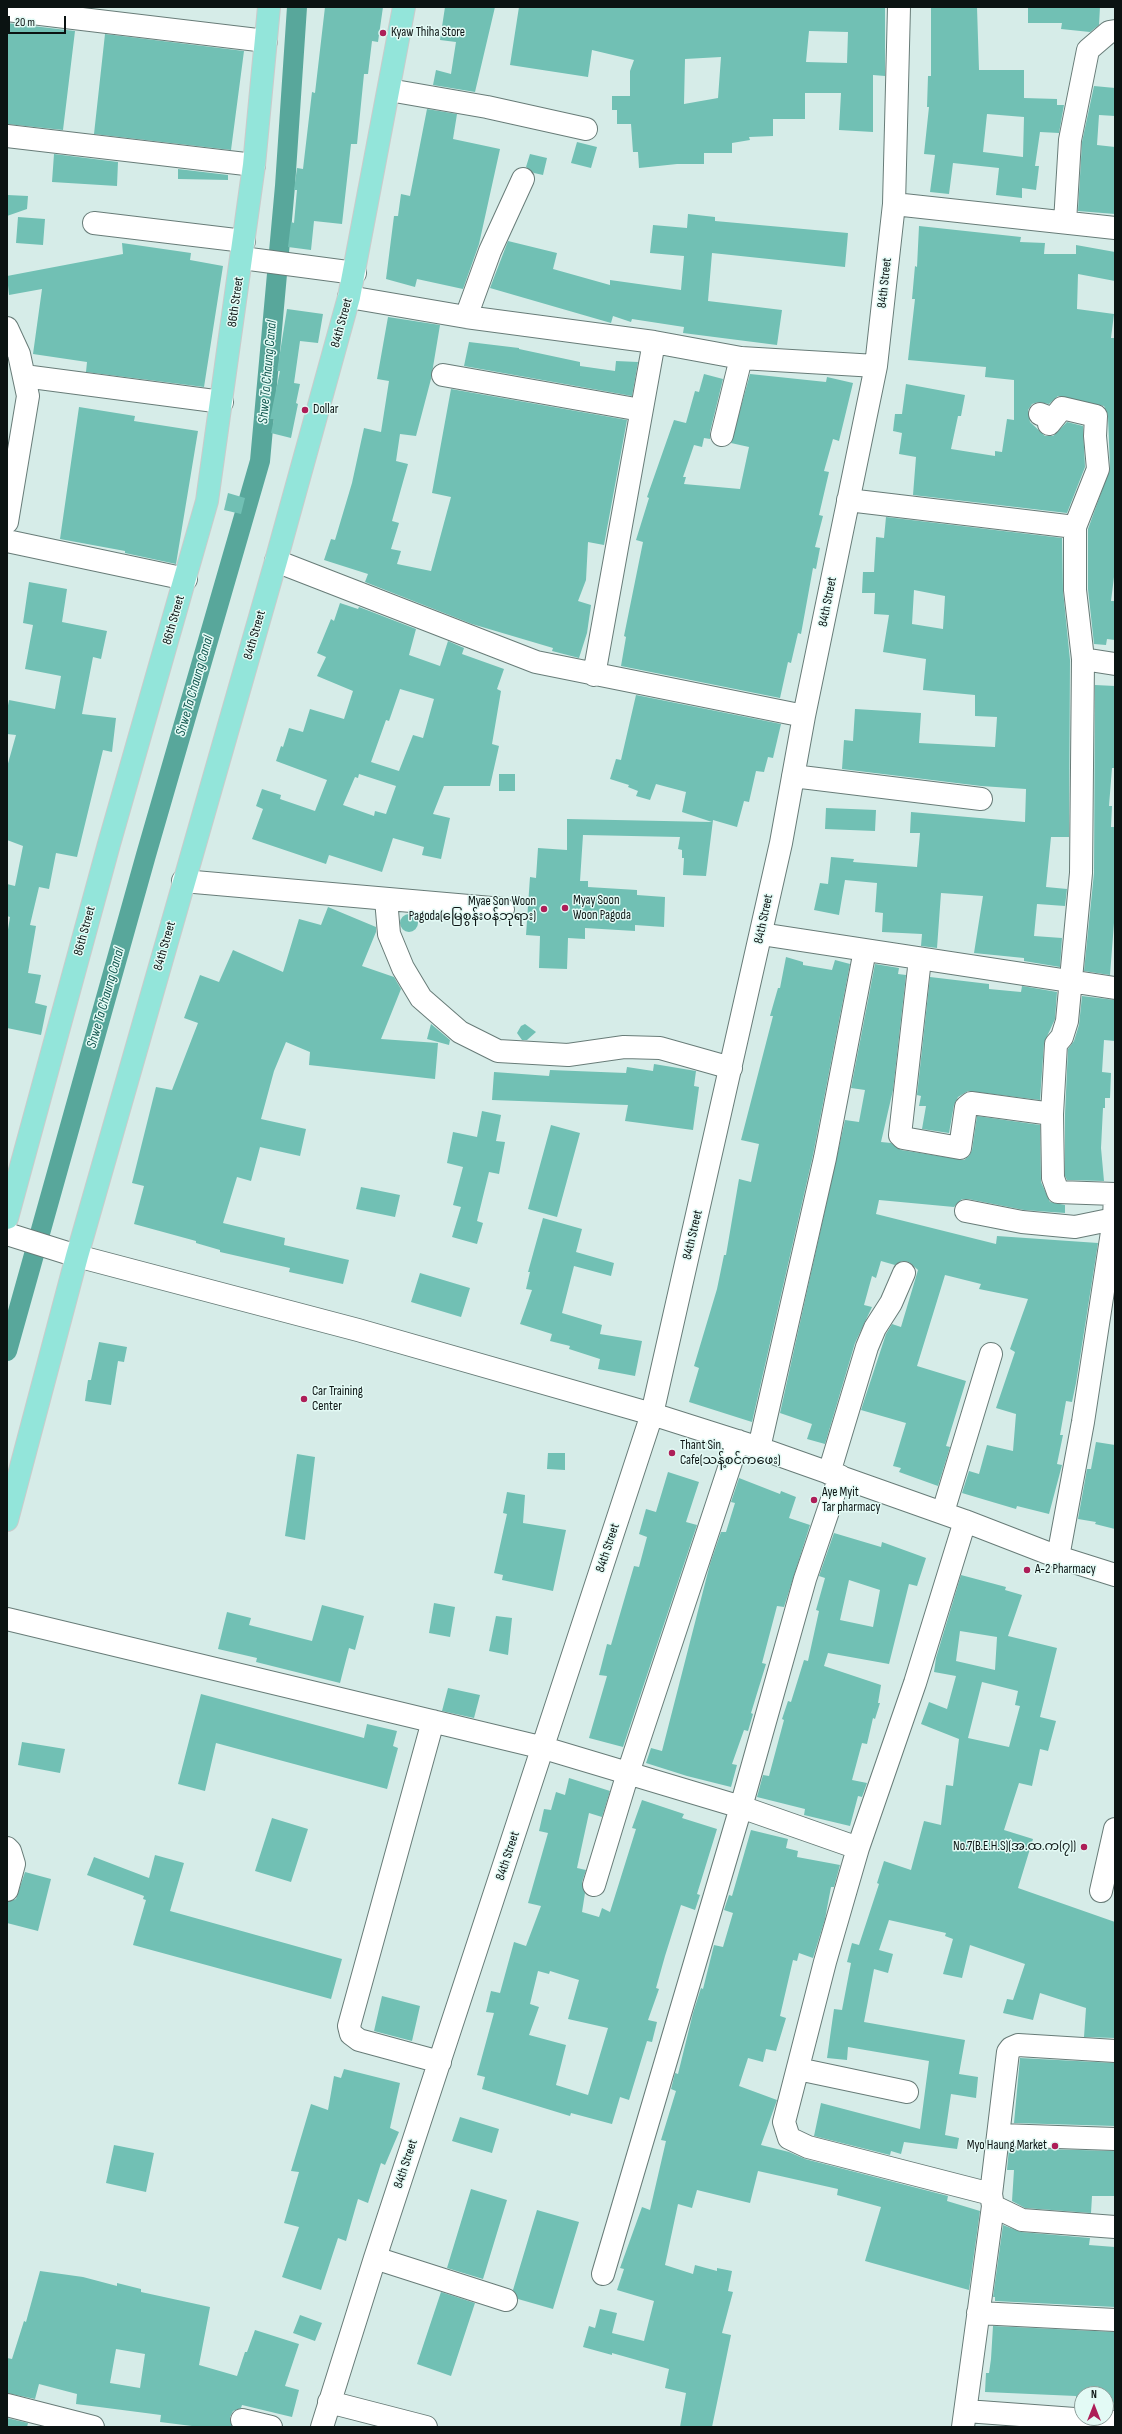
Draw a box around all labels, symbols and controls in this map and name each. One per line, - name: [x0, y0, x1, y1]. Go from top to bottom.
- scale bar: [10, 8, 68, 34]
- text: 20 m: [15, 15, 35, 30]
- place label: Kyaw Thiha Store: [391, 25, 465, 41]
- marker: Kyaw Thiha Store: [378, 28, 388, 38]
- street label: 84th Street: [875, 257, 895, 309]
- street label: 86th Street: [225, 276, 247, 328]
- street label: 84th Street: [328, 297, 356, 349]
- water label: Shwe Ta Chaung Canal: [255, 320, 281, 424]
- place label: Dollar: [313, 402, 338, 418]
- marker: Dollar: [300, 405, 310, 415]
- street label: 84th Street: [816, 576, 840, 628]
- street label: 86th Street: [160, 594, 188, 646]
- street label: 84th Street: [241, 609, 269, 661]
- water label: Shwe Ta Chaung Canal: [173, 634, 217, 738]
- place label: Myay Soon Woon Pagoda: [573, 893, 631, 924]
- street label: 84th Street: [751, 893, 777, 945]
- place label: Myae Son Woon Pagoda(မြေစွန်း၀န်ဘုရား): [409, 894, 536, 925]
- marker: Myay Soon Woon Pagoda: [560, 903, 570, 913]
- marker: Myae Son Woon Pagoda(မြေစွန်း၀န်ဘုရား): [539, 904, 549, 914]
- street label: 86th Street: [71, 905, 99, 957]
- street label: 84th Street: [151, 920, 179, 972]
- water label: Shwe Ta Chaung Canal: [84, 946, 128, 1050]
- street label: 84th Street: [680, 1209, 706, 1261]
- place label: Car Training Center: [312, 1384, 363, 1415]
- marker: Car Training Center: [299, 1394, 309, 1404]
- place label: Thant Sin Cafe(သန့်စင်ကဖေး): [680, 1438, 781, 1469]
- marker: Thant Sin Cafe(သန့်စင်ကဖေး): [667, 1448, 677, 1458]
- place label: Aye Myit Tar pharmacy: [822, 1485, 880, 1516]
- marker: Aye Myit Tar pharmacy: [809, 1495, 819, 1505]
- street label: 84th Street: [593, 1522, 623, 1574]
- place label: A-2 Pharmacy: [1035, 1562, 1096, 1578]
- marker: A-2 Pharmacy: [1022, 1565, 1032, 1575]
- street label: 84th Street: [493, 1830, 523, 1882]
- place label: No.7(B.E.H.S)(အ.ထ.က(၇)): [953, 1839, 1076, 1855]
- marker: No.7(B.E.H.S)(အ.ထ.က(၇)): [1079, 1842, 1089, 1852]
- street label: 84th Street: [391, 2138, 421, 2190]
- place label: Myo Haung Market: [967, 2138, 1047, 2154]
- marker: Myo Haung Market: [1050, 2141, 1060, 2151]
- north arrow: [1074, 2386, 1114, 2426]
- text: N: [1091, 2388, 1097, 2401]

